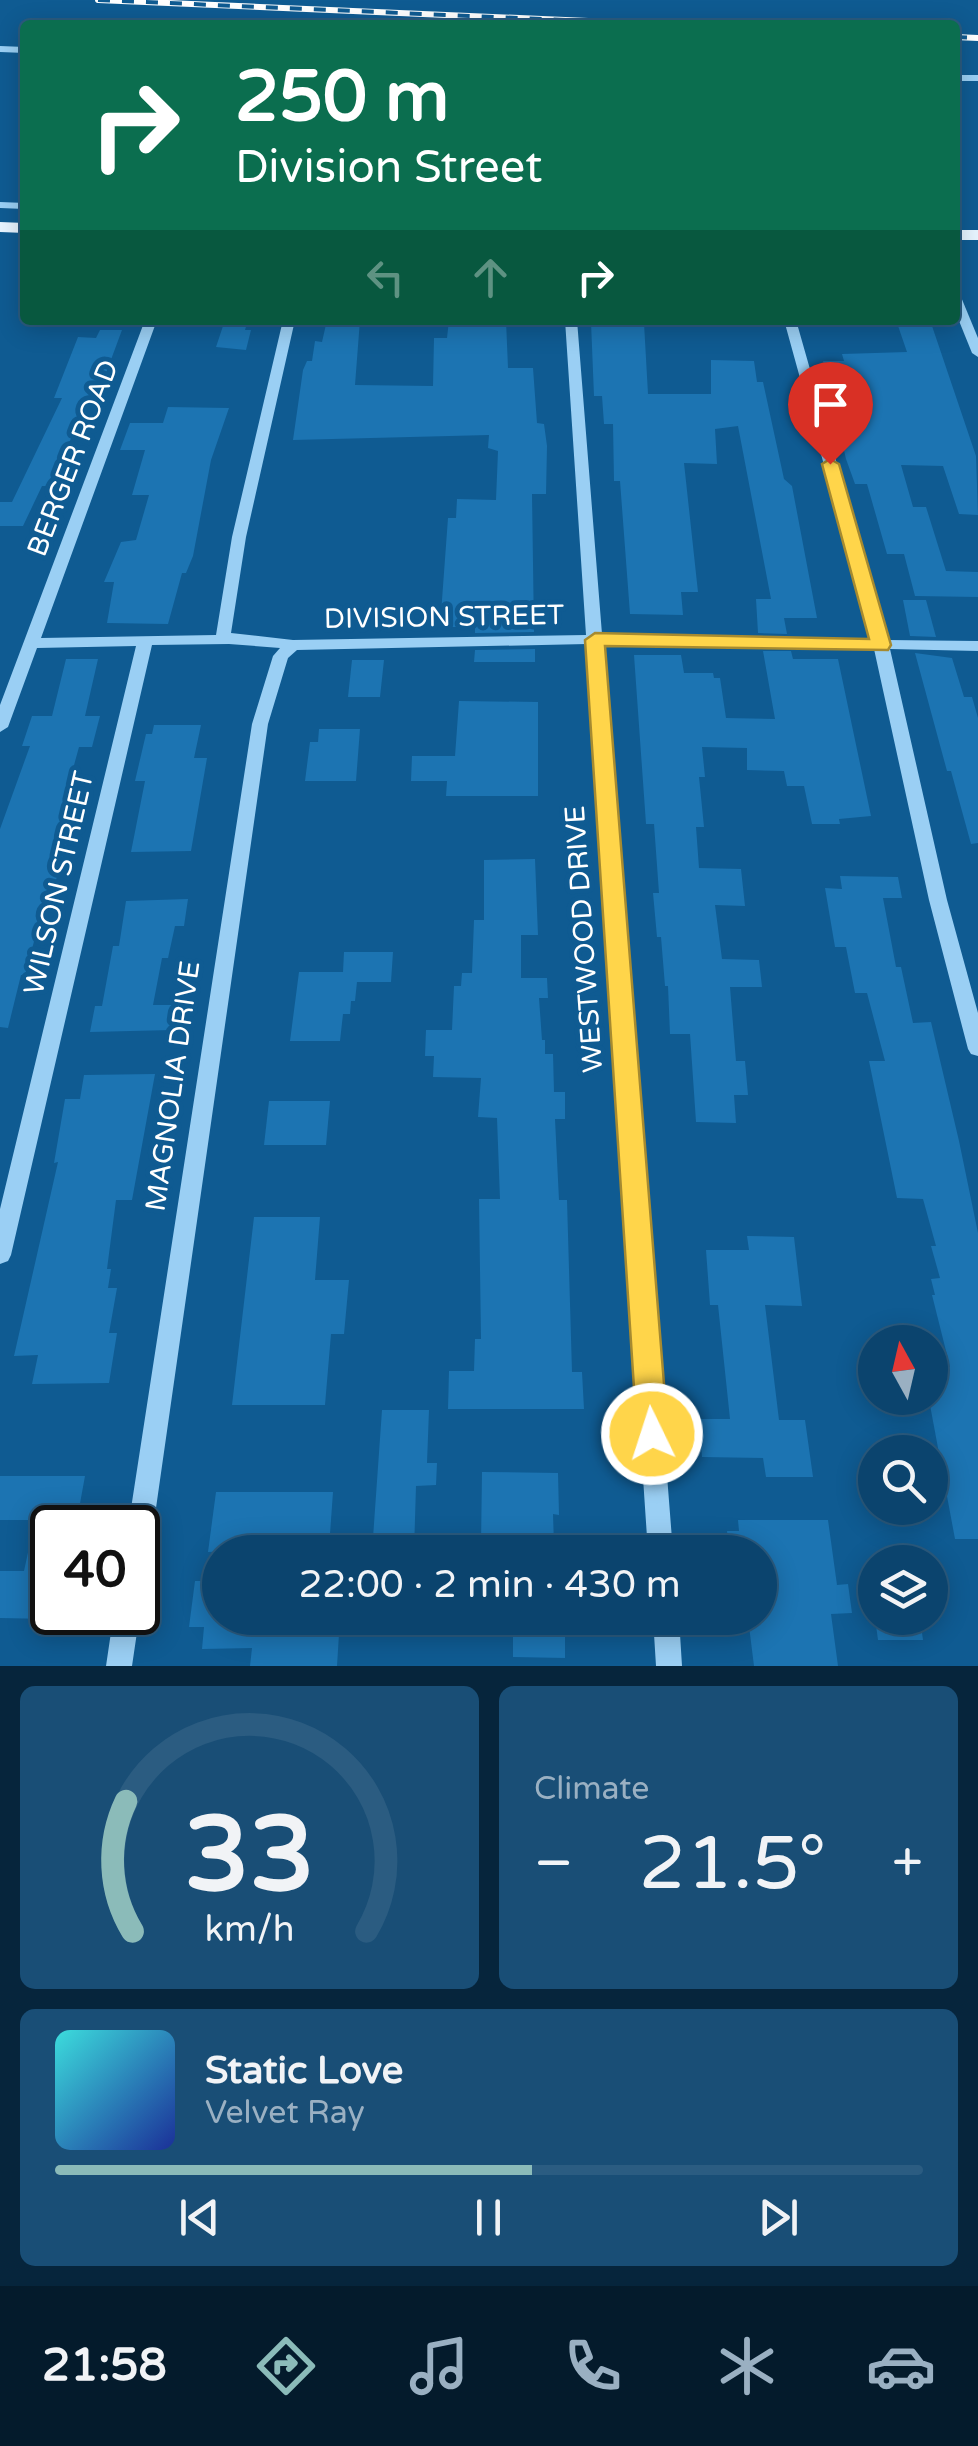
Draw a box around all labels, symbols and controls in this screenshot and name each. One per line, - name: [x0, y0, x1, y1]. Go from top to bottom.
- text: 250 m: [235, 56, 449, 140]
- icon: right: [70, 60, 200, 190]
- text: Division Street: [235, 141, 543, 195]
- icon: left: [358, 250, 413, 305]
- icon: ahead: [463, 250, 518, 305]
- icon: right: [568, 250, 623, 305]
- street label: BERGER ROAD: [20, 355, 126, 561]
- pin: [788, 362, 873, 465]
- icon: arrive: [803, 377, 858, 432]
- street label: DIVISION STREET: [324, 598, 564, 636]
- street label: WILSON STREET: [17, 768, 101, 998]
- street label: WESTWOOD DRIVE: [558, 804, 610, 1074]
- street label: MAGNOLIA DRIVE: [139, 959, 207, 1213]
- north arrow: [858, 1325, 948, 1415]
- map controls: [858, 1325, 948, 1635]
- position arrow: [600, 1382, 704, 1486]
- button: search: [858, 1435, 948, 1525]
- speed limit sign: 40: [30, 1505, 160, 1635]
- button: layers: [858, 1545, 948, 1635]
- text: 22:00 · 2 min · 430 m: [298, 1562, 681, 1608]
- text: Climate: [534, 1770, 649, 1808]
- text: 33: [184, 1794, 315, 1919]
- text: 21.5°: [639, 1819, 826, 1909]
- text: −: [534, 1831, 573, 1897]
- text: +: [892, 1831, 923, 1897]
- text: km/h: [205, 1908, 294, 1951]
- text: Static Love: [205, 2048, 403, 2094]
- text: Velvet Ray: [205, 2094, 365, 2132]
- icon: previous: [172, 2190, 227, 2245]
- icon: pause: [461, 2190, 516, 2245]
- icon: next: [751, 2190, 806, 2245]
- icon: directions: [251, 2331, 321, 2401]
- icon: music: [404, 2331, 474, 2401]
- icon: phone: [558, 2331, 628, 2401]
- icon: climate: [712, 2331, 782, 2401]
- icon: car: [866, 2331, 936, 2401]
- text: 21:58: [42, 2339, 167, 2393]

